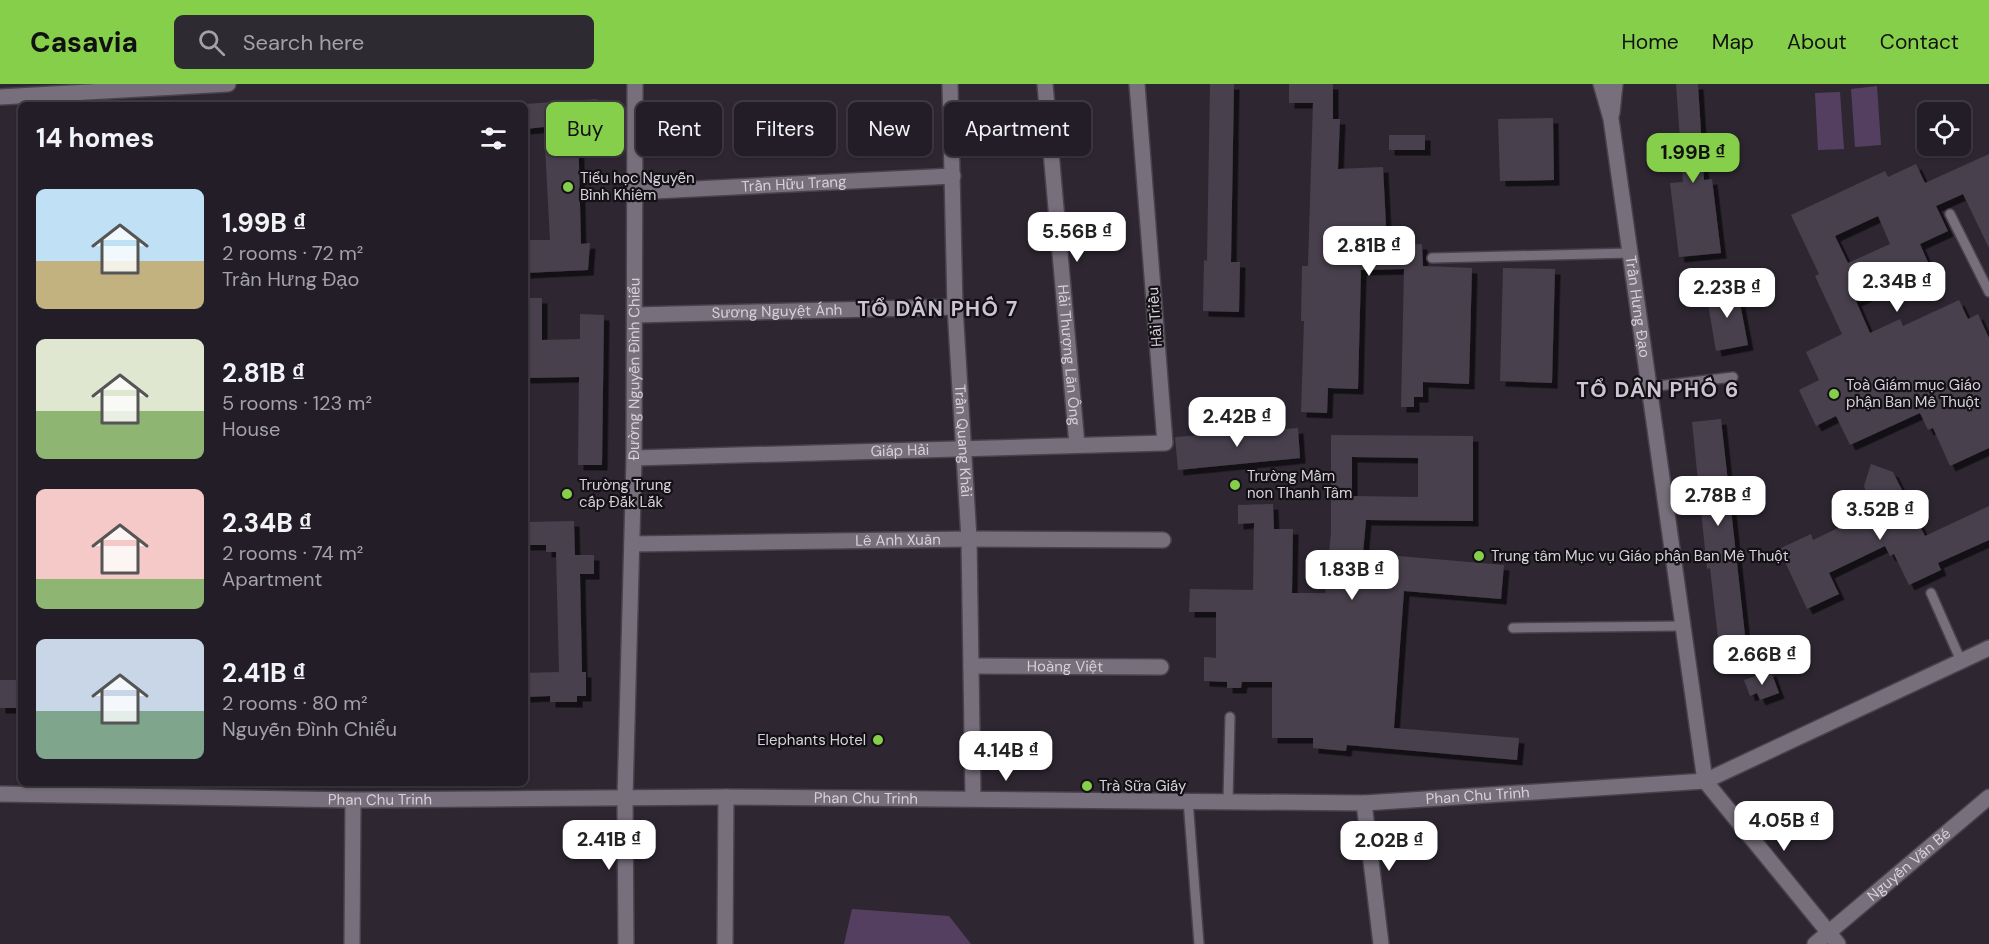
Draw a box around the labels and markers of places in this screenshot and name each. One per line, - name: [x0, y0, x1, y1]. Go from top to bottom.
- pin: 1.99B ₫: [1638, 133, 1748, 184]
- place label: Tiểu học Nguyễn Bỉnh Khiêm: [580, 168, 695, 205]
- marker: Tiểu học Nguyễn Bỉnh Khiêm: [561, 180, 575, 194]
- pin: 5.56B ₫: [1022, 212, 1132, 263]
- pin: 2.81B ₫: [1314, 226, 1424, 277]
- pin: 2.34B ₫: [1842, 262, 1952, 313]
- pin: 2.23B ₫: [1672, 268, 1782, 319]
- place label: Toà Giám mục Giáo phận Ban Mê Thuột: [1846, 375, 1981, 412]
- marker: Toà Giám mục Giáo phận Ban Mê Thuột: [1827, 387, 1841, 401]
- pin: 2.42B ₫: [1182, 397, 1292, 448]
- place label: Trường Mầm non Thanh Tâm: [1247, 466, 1352, 503]
- place label: Trường Trung cấp Đắk Lắk: [579, 475, 672, 512]
- pin: 2.78B ₫: [1663, 476, 1773, 527]
- marker: Trường Mầm non Thanh Tâm: [1228, 478, 1242, 492]
- marker: Trường Trung cấp Đắk Lắk: [560, 487, 574, 501]
- pin: 3.52B ₫: [1825, 490, 1935, 541]
- place label: Trung tâm Mục vụ Giáo phận Ban Mê Thuột: [1491, 546, 1789, 566]
- marker: Trung tâm Mục vụ Giáo phận Ban Mê Thuột: [1472, 549, 1486, 563]
- pin: 1.83B ₫: [1297, 550, 1407, 601]
- pin: 2.66B ₫: [1707, 635, 1817, 686]
- place label: Elephants Hotel: [757, 730, 866, 750]
- pin: 4.14B ₫: [951, 731, 1061, 782]
- marker: Elephants Hotel: [871, 733, 885, 747]
- place label: Trà Sữa Giấy: [1099, 776, 1187, 796]
- marker: Trà Sữa Giấy: [1080, 779, 1094, 793]
- pin: 4.05B ₫: [1729, 801, 1839, 852]
- pin: 2.41B ₫: [554, 820, 664, 871]
- pin: 2.02B ₫: [1334, 821, 1444, 872]

